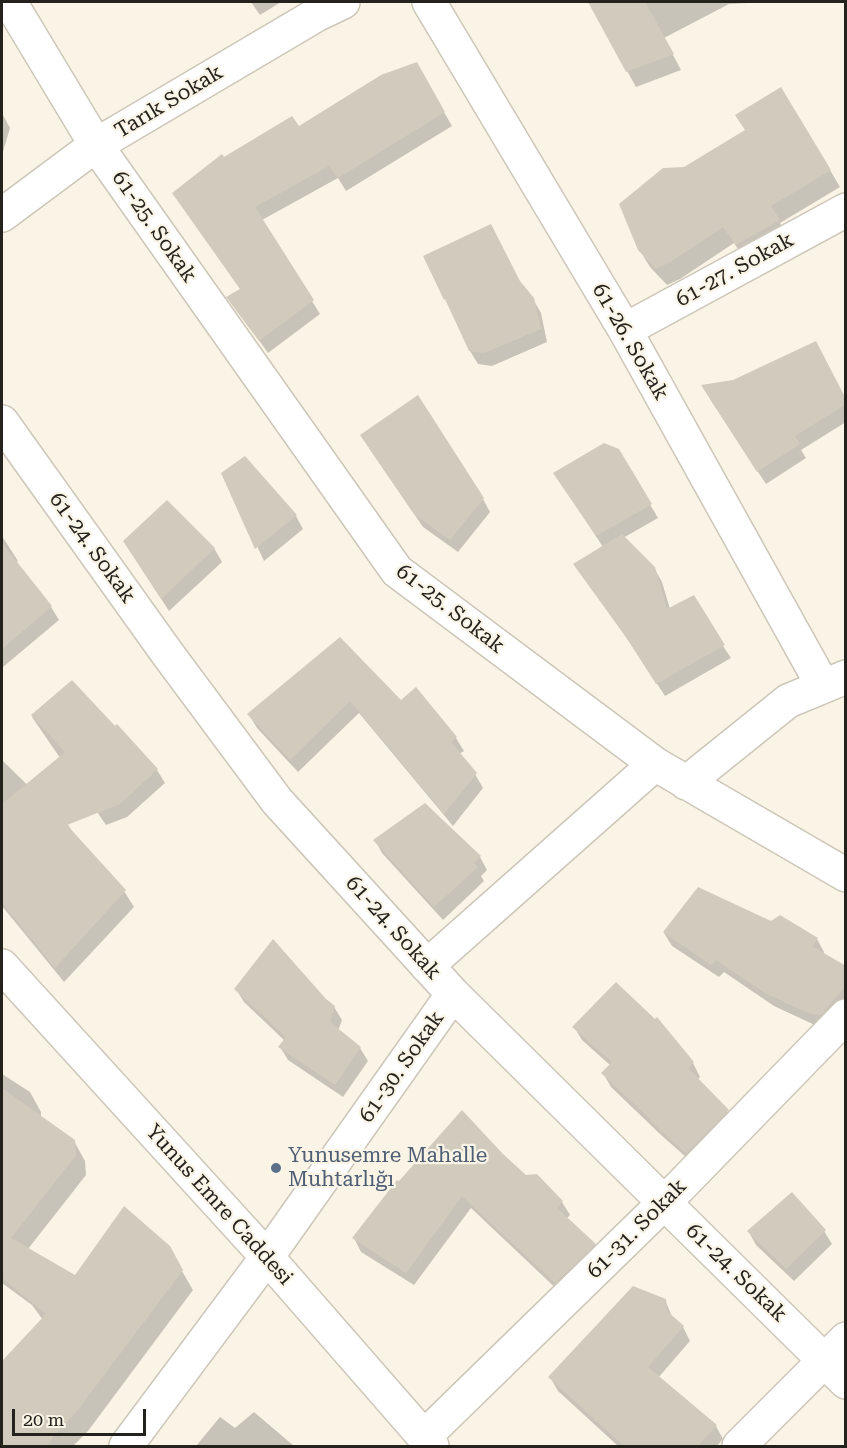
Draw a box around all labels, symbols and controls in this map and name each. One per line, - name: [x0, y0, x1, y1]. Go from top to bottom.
- street label: Tarık Sokak: [110, 60, 228, 144]
- street label: 61-25. Sokak: [106, 166, 202, 288]
- street label: 61-27. Sokak: [672, 227, 798, 313]
- street label: 61-26. Sokak: [586, 279, 674, 405]
- street label: 61-24. Sokak: [43, 488, 141, 608]
- street label: 61-25. Sokak: [391, 559, 509, 659]
- street label: 61-24. Sokak: [340, 871, 446, 985]
- street label: 61-30. Sokak: [354, 1006, 450, 1128]
- street label: Yunus Emre Caddesi: [140, 1120, 298, 1290]
- place label: Yunusemre Mahalle Muhtarlığı: [288, 1143, 487, 1193]
- marker: Yunusemre Mahalle Muhtarlığı: [269, 1161, 283, 1175]
- street label: 61-31. Sokak: [582, 1174, 692, 1284]
- street label: 61-24. Sokak: [680, 1219, 792, 1327]
- scale bar: [15, 1397, 148, 1435]
- text: 20 m: [23, 1409, 64, 1430]

